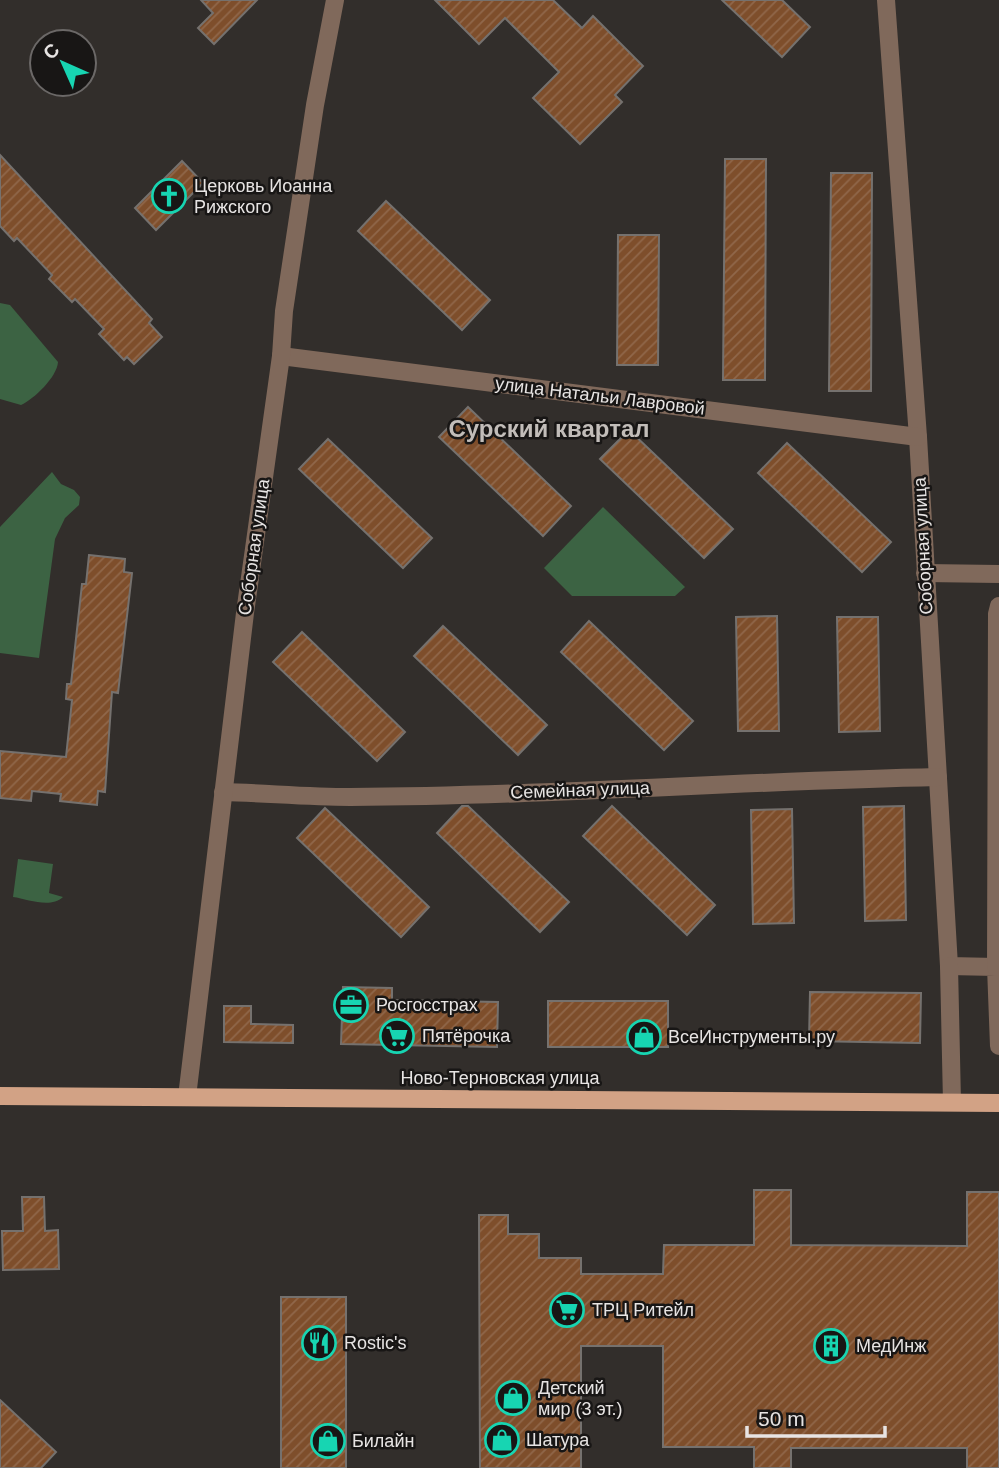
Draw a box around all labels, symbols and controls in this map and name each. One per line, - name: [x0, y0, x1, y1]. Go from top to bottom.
- north arrow: [28, 28, 98, 98]
- text: С: [39, 39, 64, 64]
- place label: Церковь Иоанна Рижского: [194, 176, 333, 217]
- church icon: Церковь Иоанна Рижского: [150, 177, 188, 215]
- street label: улица Натальи Лавровой: [494, 373, 706, 419]
- district label: Сурский квартал: [448, 415, 650, 442]
- street label: Соборная улица: [909, 476, 937, 615]
- street label: Соборная улица: [235, 477, 274, 616]
- street label: Семейная улица: [510, 778, 651, 802]
- office icon: Росгосстрах: [332, 986, 370, 1024]
- place label: Росгосстрах: [376, 995, 478, 1015]
- supermarket icon: Пятёрочка: [378, 1017, 416, 1055]
- shop icon: ВсеИнструменты.ру: [625, 1018, 663, 1056]
- place label: Пятёрочка: [422, 1026, 511, 1046]
- place label: ВсеИнструменты.ру: [668, 1027, 835, 1047]
- street label: Ново-Терновская улица: [400, 1068, 601, 1088]
- supermarket icon: ТРЦ Ритейл: [548, 1291, 586, 1329]
- place label: ТРЦ Ритейл: [592, 1300, 694, 1320]
- restaurant icon: Rostic's: [300, 1324, 338, 1362]
- building icon: МедИнж: [812, 1327, 850, 1365]
- place label: Rostic's: [344, 1333, 406, 1353]
- place label: МедИнж: [856, 1336, 926, 1356]
- place label: Детский мир (3 эт.): [538, 1378, 622, 1419]
- shop icon: Детский мир (3 эт.): [494, 1379, 532, 1417]
- scale bar: [747, 1394, 885, 1438]
- text: 50 m: [758, 1407, 805, 1430]
- shop icon: Шатура: [483, 1421, 521, 1459]
- shop icon: Билайн: [309, 1422, 347, 1460]
- place label: Шатура: [526, 1430, 590, 1450]
- place label: Билайн: [352, 1431, 414, 1451]

